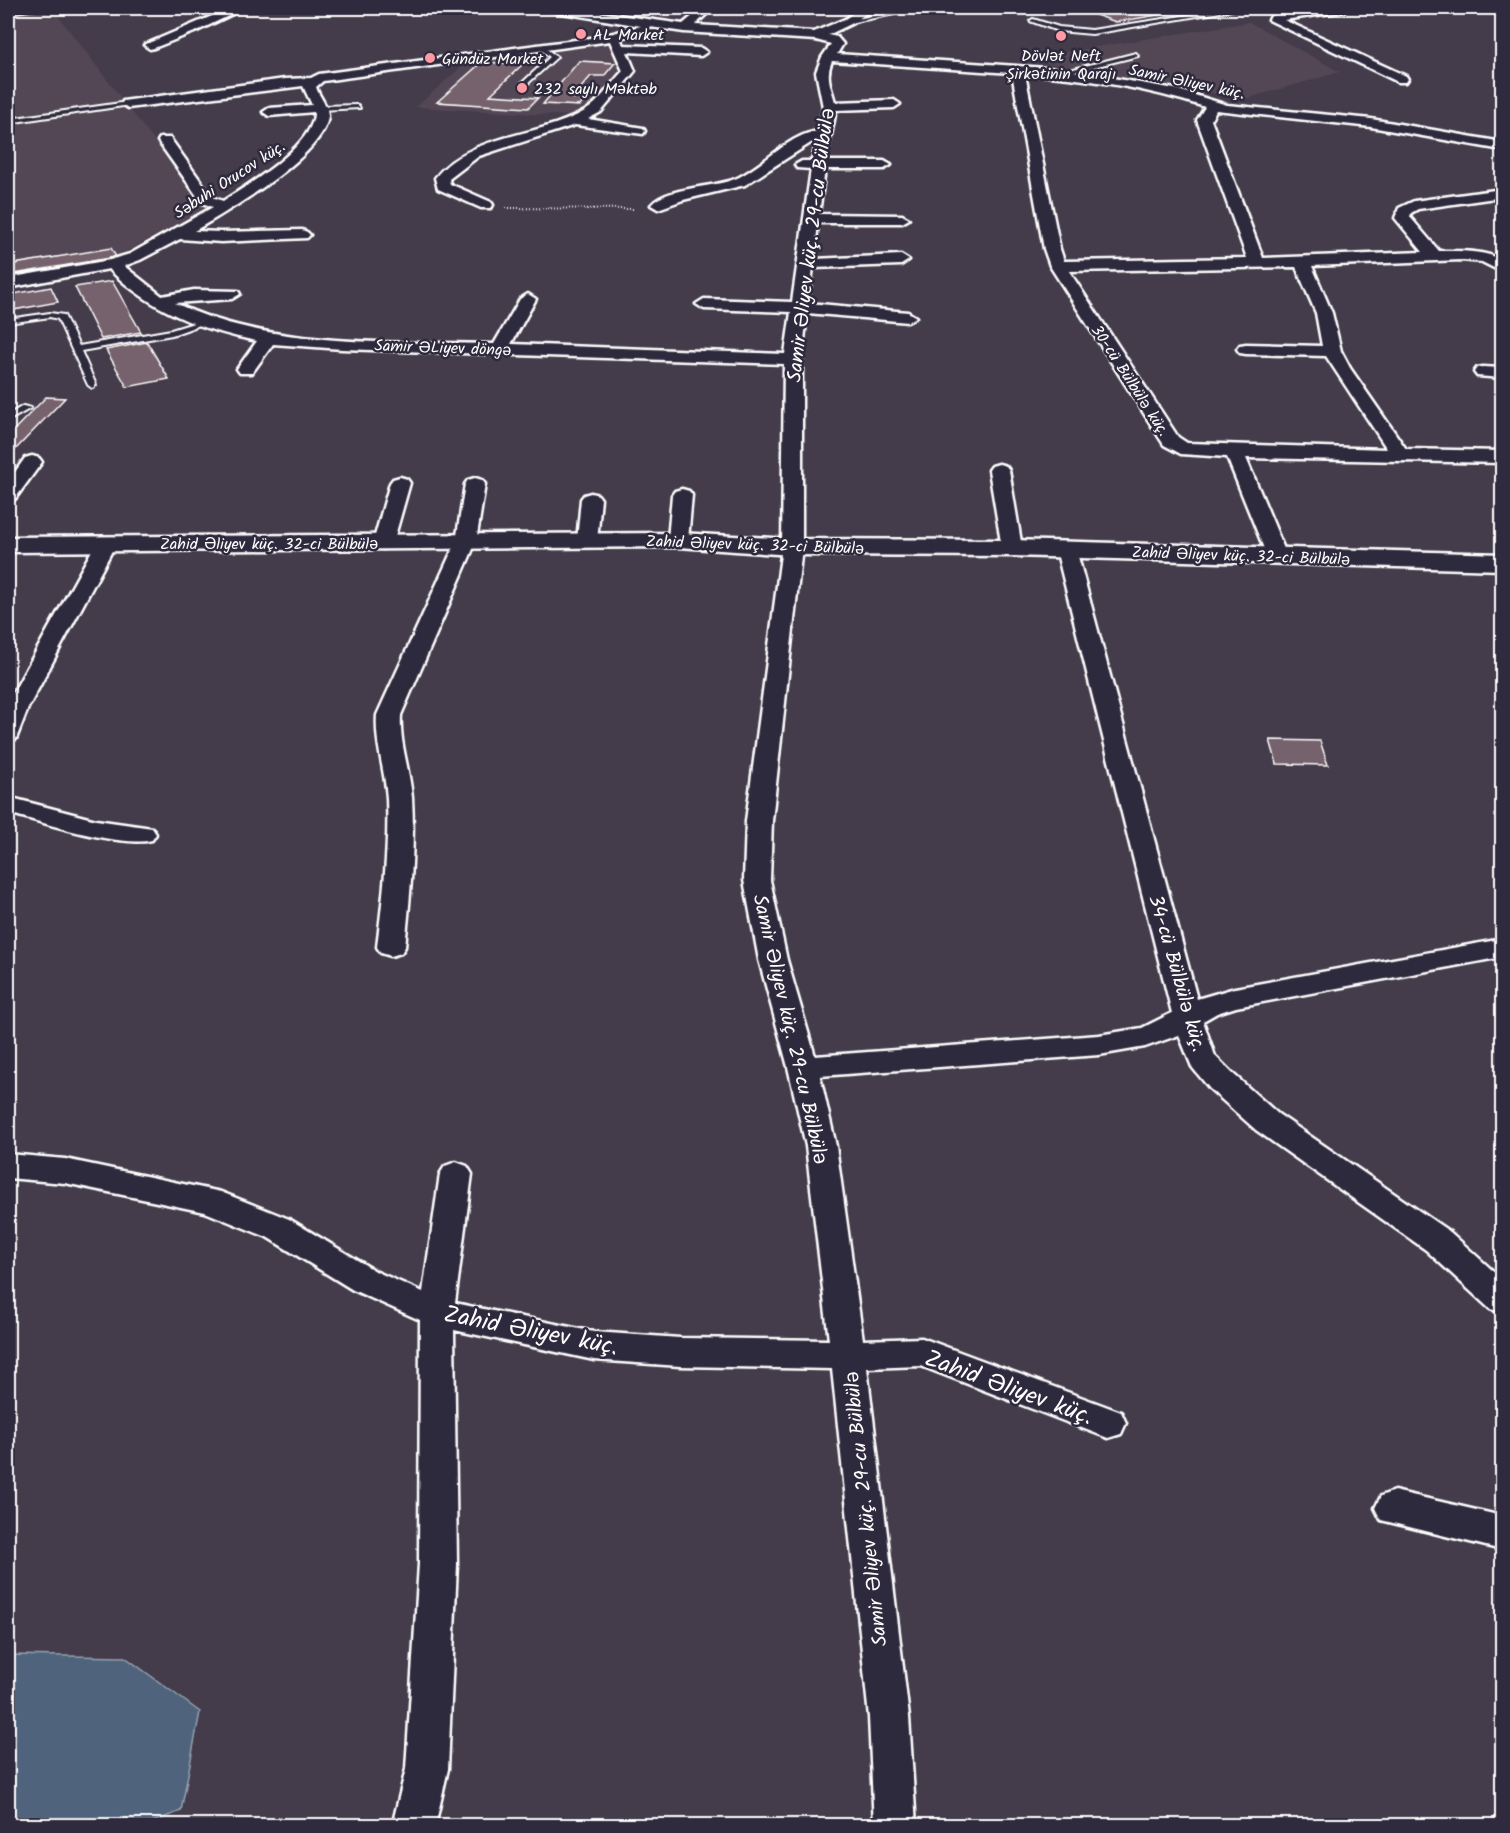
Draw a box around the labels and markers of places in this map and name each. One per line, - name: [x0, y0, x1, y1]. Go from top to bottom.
- place label: AL Market: [593, 23, 665, 48]
- marker: AL Market: [574, 27, 588, 41]
- marker: Dövlət Neft Şirkətinin Qarajı: [1054, 29, 1068, 43]
- place label: Dövlət Neft Şirkətinin Qarajı: [1006, 44, 1116, 87]
- place label: Gündüz Market: [442, 47, 544, 72]
- marker: Gündüz Market: [423, 51, 437, 65]
- place label: 232 saylı Məktəb: [534, 77, 658, 102]
- marker: 232 saylı Məktəb: [515, 81, 529, 95]

